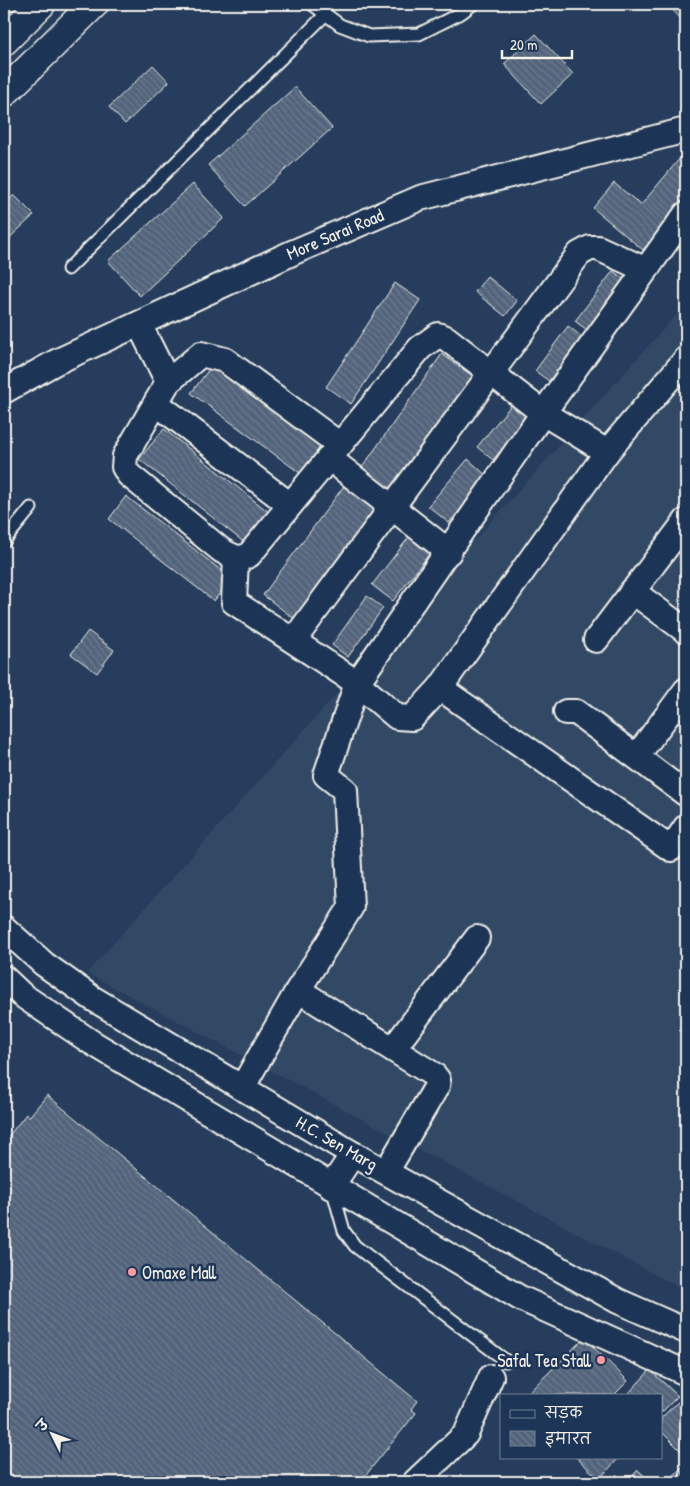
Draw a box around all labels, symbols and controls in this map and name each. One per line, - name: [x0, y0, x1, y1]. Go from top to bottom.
- scale bar: [502, 28, 572, 60]
- text: 20 m: [510, 34, 537, 55]
- street label: More Sarai Road: [283, 202, 387, 266]
- street label: H.C. Sen Marg: [292, 1110, 382, 1176]
- place label: Omaxe Mall: [142, 1260, 216, 1285]
- marker: Omaxe Mall: [126, 1266, 138, 1278]
- place label: Safal Tea Stall: [497, 1348, 591, 1373]
- marker: Safal Tea Stall: [595, 1354, 607, 1366]
- legend: [500, 1394, 662, 1458]
- text: सड़क: [544, 1402, 583, 1423]
- north arrow: [28, 1408, 78, 1458]
- text: उ: [30, 1414, 53, 1436]
- text: इमारत: [545, 1428, 592, 1449]

